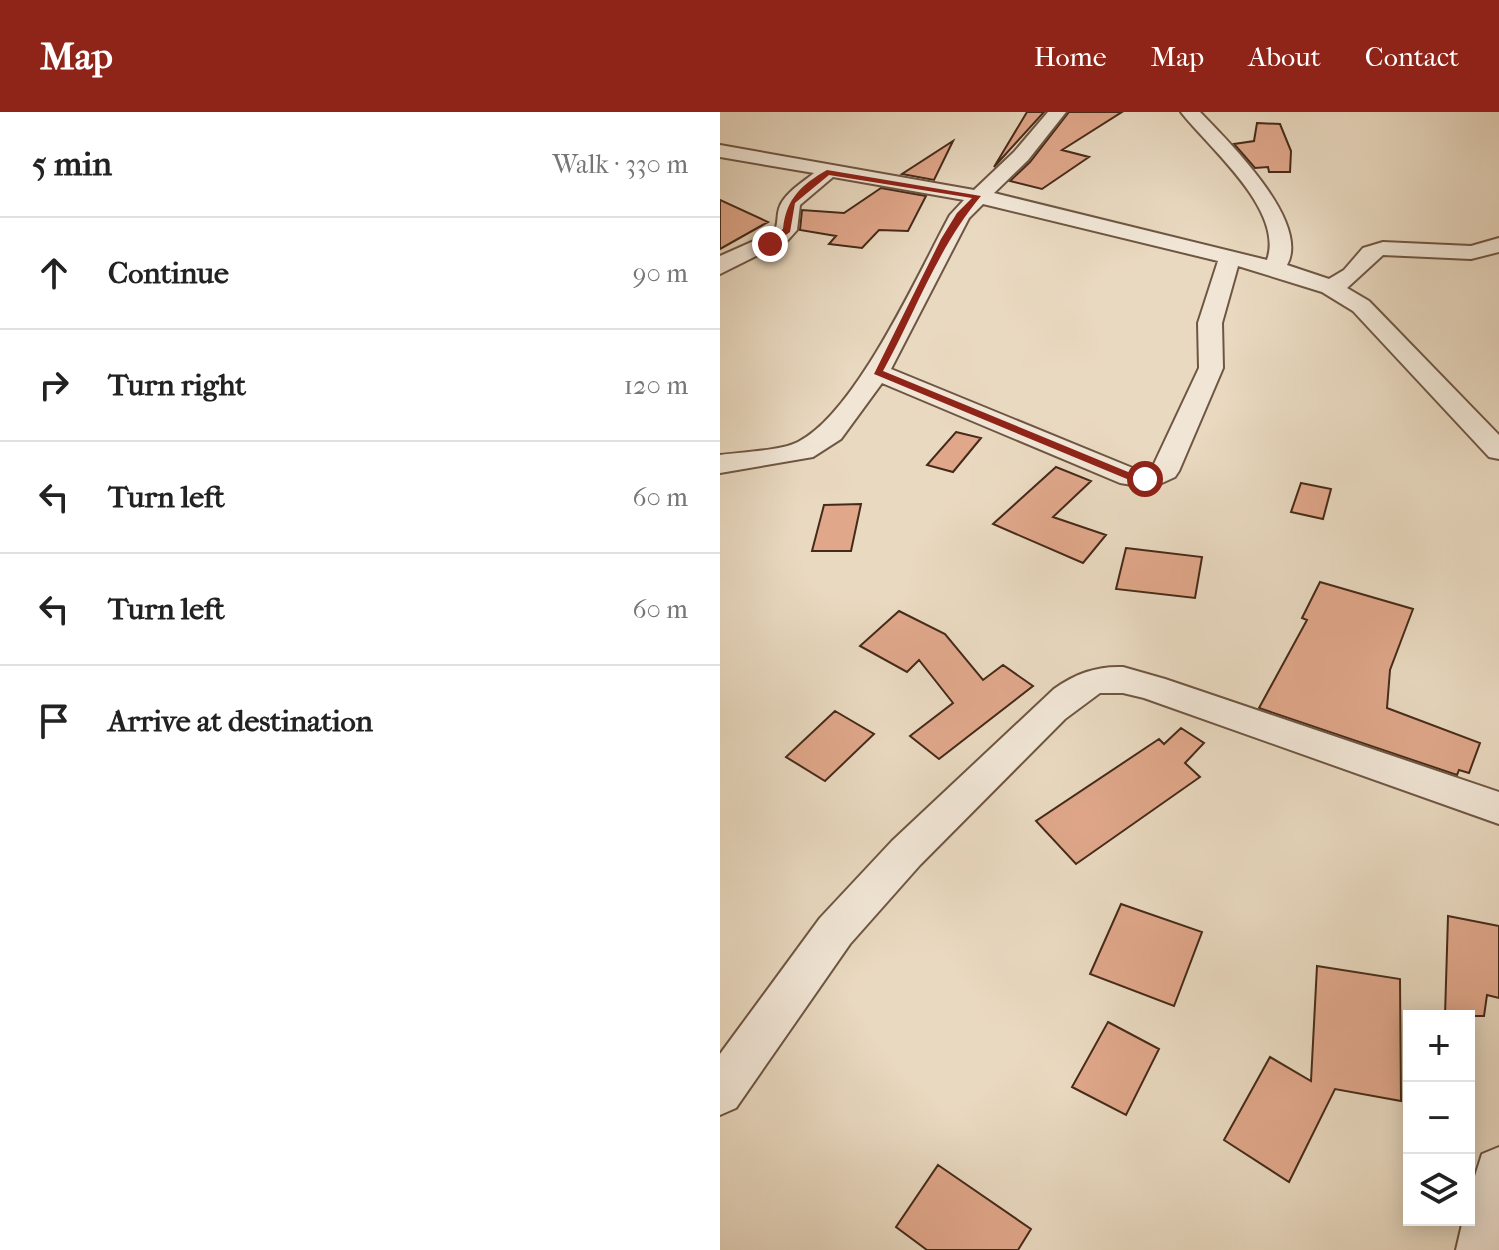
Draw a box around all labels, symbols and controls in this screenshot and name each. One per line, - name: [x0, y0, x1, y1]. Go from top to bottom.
- text: Map: [40, 34, 113, 79]
- text: Home: [1034, 40, 1107, 73]
- text: Map: [1151, 40, 1204, 73]
- text: About: [1248, 40, 1321, 73]
- text: Contact: [1365, 40, 1459, 73]
- text: 5 min: [32, 144, 112, 184]
- text: Walk · 330 m: [552, 149, 688, 180]
- route end: [752, 226, 788, 262]
- icon: ahead: [32, 251, 76, 295]
- text: Continue: [108, 256, 229, 291]
- text: 90 m: [633, 258, 688, 289]
- icon: right: [32, 363, 76, 407]
- text: Turn right: [108, 368, 246, 403]
- text: 120 m: [624, 370, 688, 401]
- route start: [1127, 461, 1163, 497]
- icon: left: [32, 475, 76, 519]
- text: Turn left: [108, 480, 225, 515]
- text: 60 m: [632, 482, 688, 513]
- icon: left: [32, 587, 76, 631]
- text: Turn left: [108, 592, 225, 627]
- text: 60 m: [632, 594, 688, 625]
- icon: arrive: [32, 699, 76, 743]
- text: Arrive at destination: [108, 704, 373, 739]
- map controls: [1403, 1010, 1475, 1226]
- button: +: [1403, 1010, 1475, 1082]
- button: −: [1403, 1082, 1475, 1154]
- button: layers: [1403, 1154, 1475, 1226]

